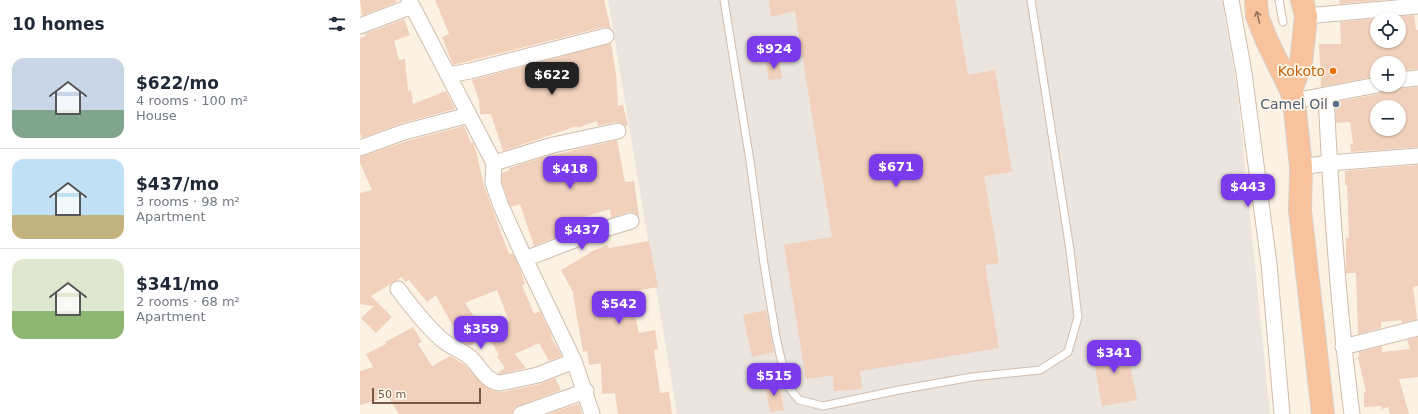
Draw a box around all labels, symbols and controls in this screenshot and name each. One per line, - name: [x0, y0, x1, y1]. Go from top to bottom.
- one-way arrow: [1254, 10, 1261, 23]
- map controls: [1370, 12, 1406, 136]
- button: locate: [1370, 12, 1406, 48]
- icon: filters: [326, 13, 348, 35]
- text: 10 homes: [12, 14, 105, 34]
- pin: $924: [750, 36, 798, 70]
- text: $924: [756, 41, 792, 56]
- button: +: [1370, 56, 1406, 92]
- pin: $622: [528, 62, 576, 96]
- place label: Kokoto: [1278, 63, 1325, 79]
- marker: Kokoto: [1328, 66, 1338, 76]
- text: $622: [534, 67, 570, 82]
- text: $622/mo: [136, 73, 219, 93]
- icon: home: [44, 74, 92, 122]
- text: 4 rooms · 100 m²: [136, 93, 248, 108]
- place label: Camel Oil: [1260, 96, 1328, 112]
- marker: Camel Oil: [1331, 99, 1341, 109]
- button: −: [1370, 100, 1406, 136]
- text: House: [136, 108, 177, 123]
- pin: $671: [872, 154, 920, 188]
- pin: $418: [546, 156, 594, 190]
- text: $671: [878, 159, 914, 174]
- text: $418: [552, 161, 588, 176]
- text: $437/mo: [136, 174, 219, 194]
- pin: $443: [1224, 174, 1272, 208]
- icon: home: [44, 175, 92, 223]
- text: $443: [1230, 179, 1266, 194]
- text: 3 rooms · 98 m²: [136, 194, 240, 209]
- text: Apartment: [136, 209, 206, 224]
- pin: $437: [558, 217, 606, 251]
- text: $437: [564, 222, 600, 237]
- text: $341/mo: [136, 274, 219, 294]
- icon: home: [44, 275, 92, 323]
- pin: $542: [595, 291, 643, 325]
- text: 2 rooms · 68 m²: [136, 294, 240, 309]
- text: $542: [601, 296, 637, 311]
- text: Apartment: [136, 309, 206, 324]
- pin: $359: [457, 316, 505, 350]
- text: $359: [463, 321, 499, 336]
- pin: $341: [1090, 340, 1138, 374]
- text: $341: [1096, 345, 1132, 360]
- pin: $515: [750, 363, 798, 397]
- text: $515: [756, 368, 792, 383]
- scale bar: [372, 386, 481, 405]
- text: 50 m: [378, 388, 406, 401]

